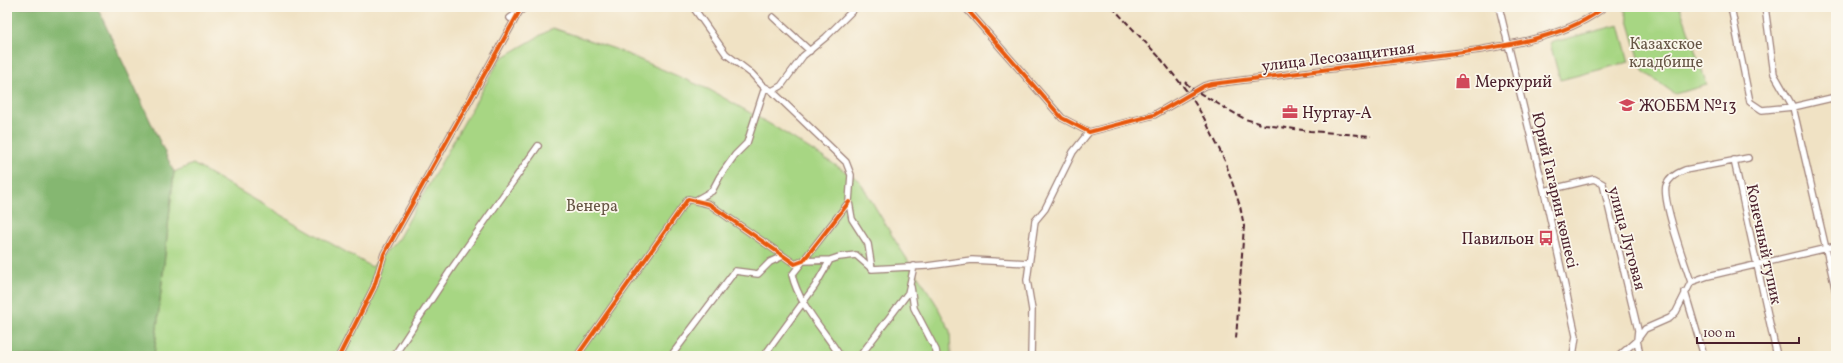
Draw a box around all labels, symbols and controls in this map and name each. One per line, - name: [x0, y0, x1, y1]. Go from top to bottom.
- park label: Казахское кладбище: [1629, 34, 1703, 74]
- street label: улица Лесозащитная: [1260, 38, 1416, 78]
- shop icon: Меркурий: [1454, 72, 1472, 90]
- place label: Меркурий: [1475, 72, 1552, 94]
- school or university icon: ЖОББМ №13: [1618, 96, 1636, 114]
- place label: ЖОББМ №13: [1639, 96, 1736, 118]
- office icon: Нуртау-А: [1281, 103, 1299, 121]
- place label: Нуртау-А: [1302, 103, 1372, 125]
- street label: Юрий Гагарин көшесі: [1525, 110, 1583, 271]
- street label: Конечный тупик: [1740, 182, 1787, 307]
- street label: улица Луговая: [1602, 184, 1650, 293]
- park label: Венера: [566, 196, 618, 218]
- place label: Павильон: [1462, 229, 1534, 251]
- bus stop icon: Павильон: [1537, 229, 1555, 247]
- scale bar: [1697, 319, 1799, 345]
- text: 100 m: [1703, 326, 1736, 342]

